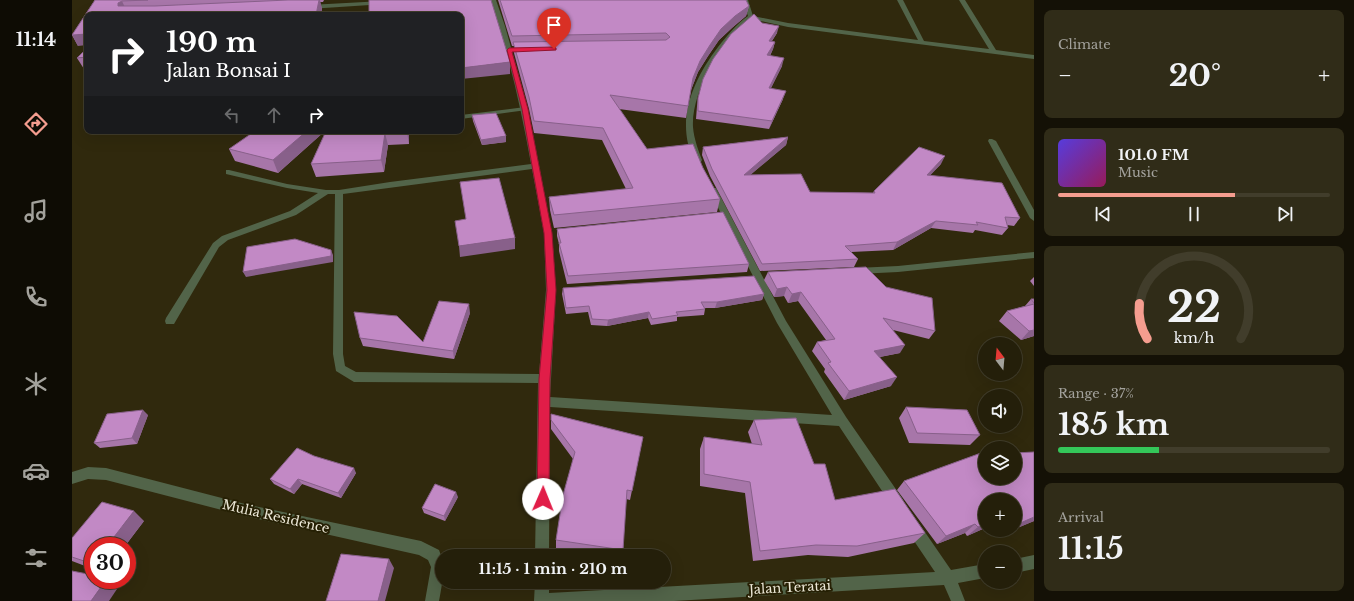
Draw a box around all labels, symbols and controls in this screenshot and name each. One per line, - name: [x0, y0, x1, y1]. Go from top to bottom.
- pin: [537, 8, 571, 49]
- icon: arrive: [543, 14, 565, 36]
- text: 190 m: [166, 25, 257, 60]
- icon: right: [100, 28, 152, 80]
- text: 11:14: [16, 29, 56, 51]
- text: Climate: [1058, 36, 1111, 53]
- text: 20°: [1169, 57, 1221, 94]
- text: Jalan Bonsai I: [166, 60, 291, 82]
- text: −: [1058, 62, 1072, 89]
- text: +: [1318, 62, 1330, 89]
- icon: left: [221, 104, 243, 126]
- icon: ahead: [263, 104, 285, 126]
- icon: right: [305, 104, 327, 126]
- icon: directions: [22, 110, 50, 138]
- text: 101.0 FM: [1118, 145, 1189, 164]
- text: Music: [1118, 164, 1158, 181]
- icon: music: [22, 197, 50, 225]
- icon: previous: [1092, 203, 1114, 225]
- icon: pause: [1183, 203, 1205, 225]
- icon: next: [1274, 203, 1296, 225]
- text: 22: [1167, 281, 1221, 332]
- icon: phone: [22, 283, 50, 311]
- text: km/h: [1174, 328, 1214, 346]
- north arrow: [978, 337, 1022, 381]
- map controls: [978, 337, 1022, 589]
- icon: climate: [22, 370, 50, 398]
- text: Range · 37%: [1058, 385, 1134, 402]
- button: sound: [978, 389, 1022, 433]
- text: 185 km: [1058, 406, 1169, 443]
- button: layers: [978, 441, 1022, 485]
- icon: car: [22, 457, 50, 485]
- position arrow: [522, 478, 564, 520]
- button: +: [978, 493, 1022, 537]
- street label: Mulia Residence: [221, 496, 331, 537]
- text: Arrival: [1058, 509, 1104, 526]
- text: 11:15: [1058, 530, 1124, 567]
- speed limit sign: 30: [84, 537, 136, 589]
- icon: filters: [22, 544, 50, 572]
- button: −: [978, 545, 1022, 589]
- text: 11:15 · 1 min · 210 m: [479, 559, 627, 578]
- street label: Jalan Teratai: [747, 577, 832, 598]

